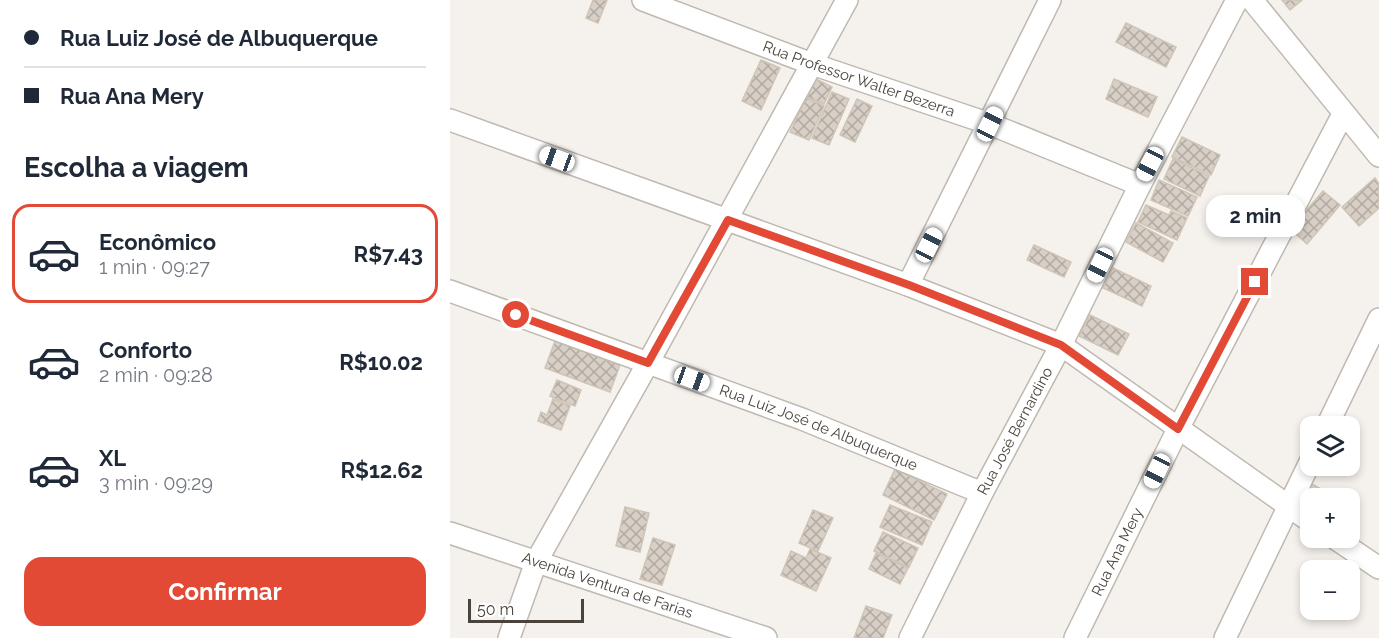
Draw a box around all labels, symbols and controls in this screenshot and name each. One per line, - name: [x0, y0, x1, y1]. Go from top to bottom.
- text: Rua Luiz José de Albuquerque: [60, 25, 378, 51]
- street label: Rua Professor Walter Bezerra: [760, 37, 957, 121]
- text: Rua Ana Mery: [60, 83, 204, 109]
- car: [974, 104, 1006, 144]
- car: [537, 144, 577, 174]
- car: [1134, 144, 1166, 184]
- text: Escolha a viagem: [24, 152, 249, 183]
- callout: 2 min: [1206, 195, 1304, 237]
- text: 2 min: [1230, 204, 1281, 228]
- car: [913, 225, 945, 265]
- icon: car: [27, 227, 81, 281]
- text: Econômico: [99, 229, 216, 255]
- text: R$7.43: [354, 241, 423, 267]
- car: [1084, 245, 1116, 285]
- text: 1 min · 09:27: [99, 255, 210, 279]
- route end: [1241, 268, 1268, 295]
- route start: [502, 301, 529, 328]
- icon: car: [27, 335, 81, 389]
- text: Conforto: [99, 337, 192, 363]
- text: R$10.02: [339, 349, 423, 375]
- text: 2 min · 09:28: [99, 363, 213, 387]
- car: [672, 364, 712, 394]
- street label: Rua José Bernardino: [974, 364, 1057, 498]
- street label: Rua Luiz José de Albuquerque: [717, 381, 920, 475]
- map controls: [1300, 416, 1360, 620]
- button: layers: [1300, 416, 1360, 476]
- icon: car: [27, 443, 81, 497]
- text: XL: [99, 445, 126, 471]
- car: [1141, 451, 1173, 491]
- text: R$12.62: [340, 457, 423, 483]
- text: 3 min · 09:29: [99, 471, 213, 495]
- button: +: [1300, 488, 1360, 548]
- street label: Rua Ana Mery: [1088, 505, 1147, 599]
- street label: Avenida Ventura de Farias: [520, 549, 695, 622]
- button: Confirmar: [24, 557, 426, 626]
- button: −: [1300, 560, 1360, 620]
- scale bar: [468, 596, 584, 624]
- text: 50 m: [477, 600, 514, 619]

